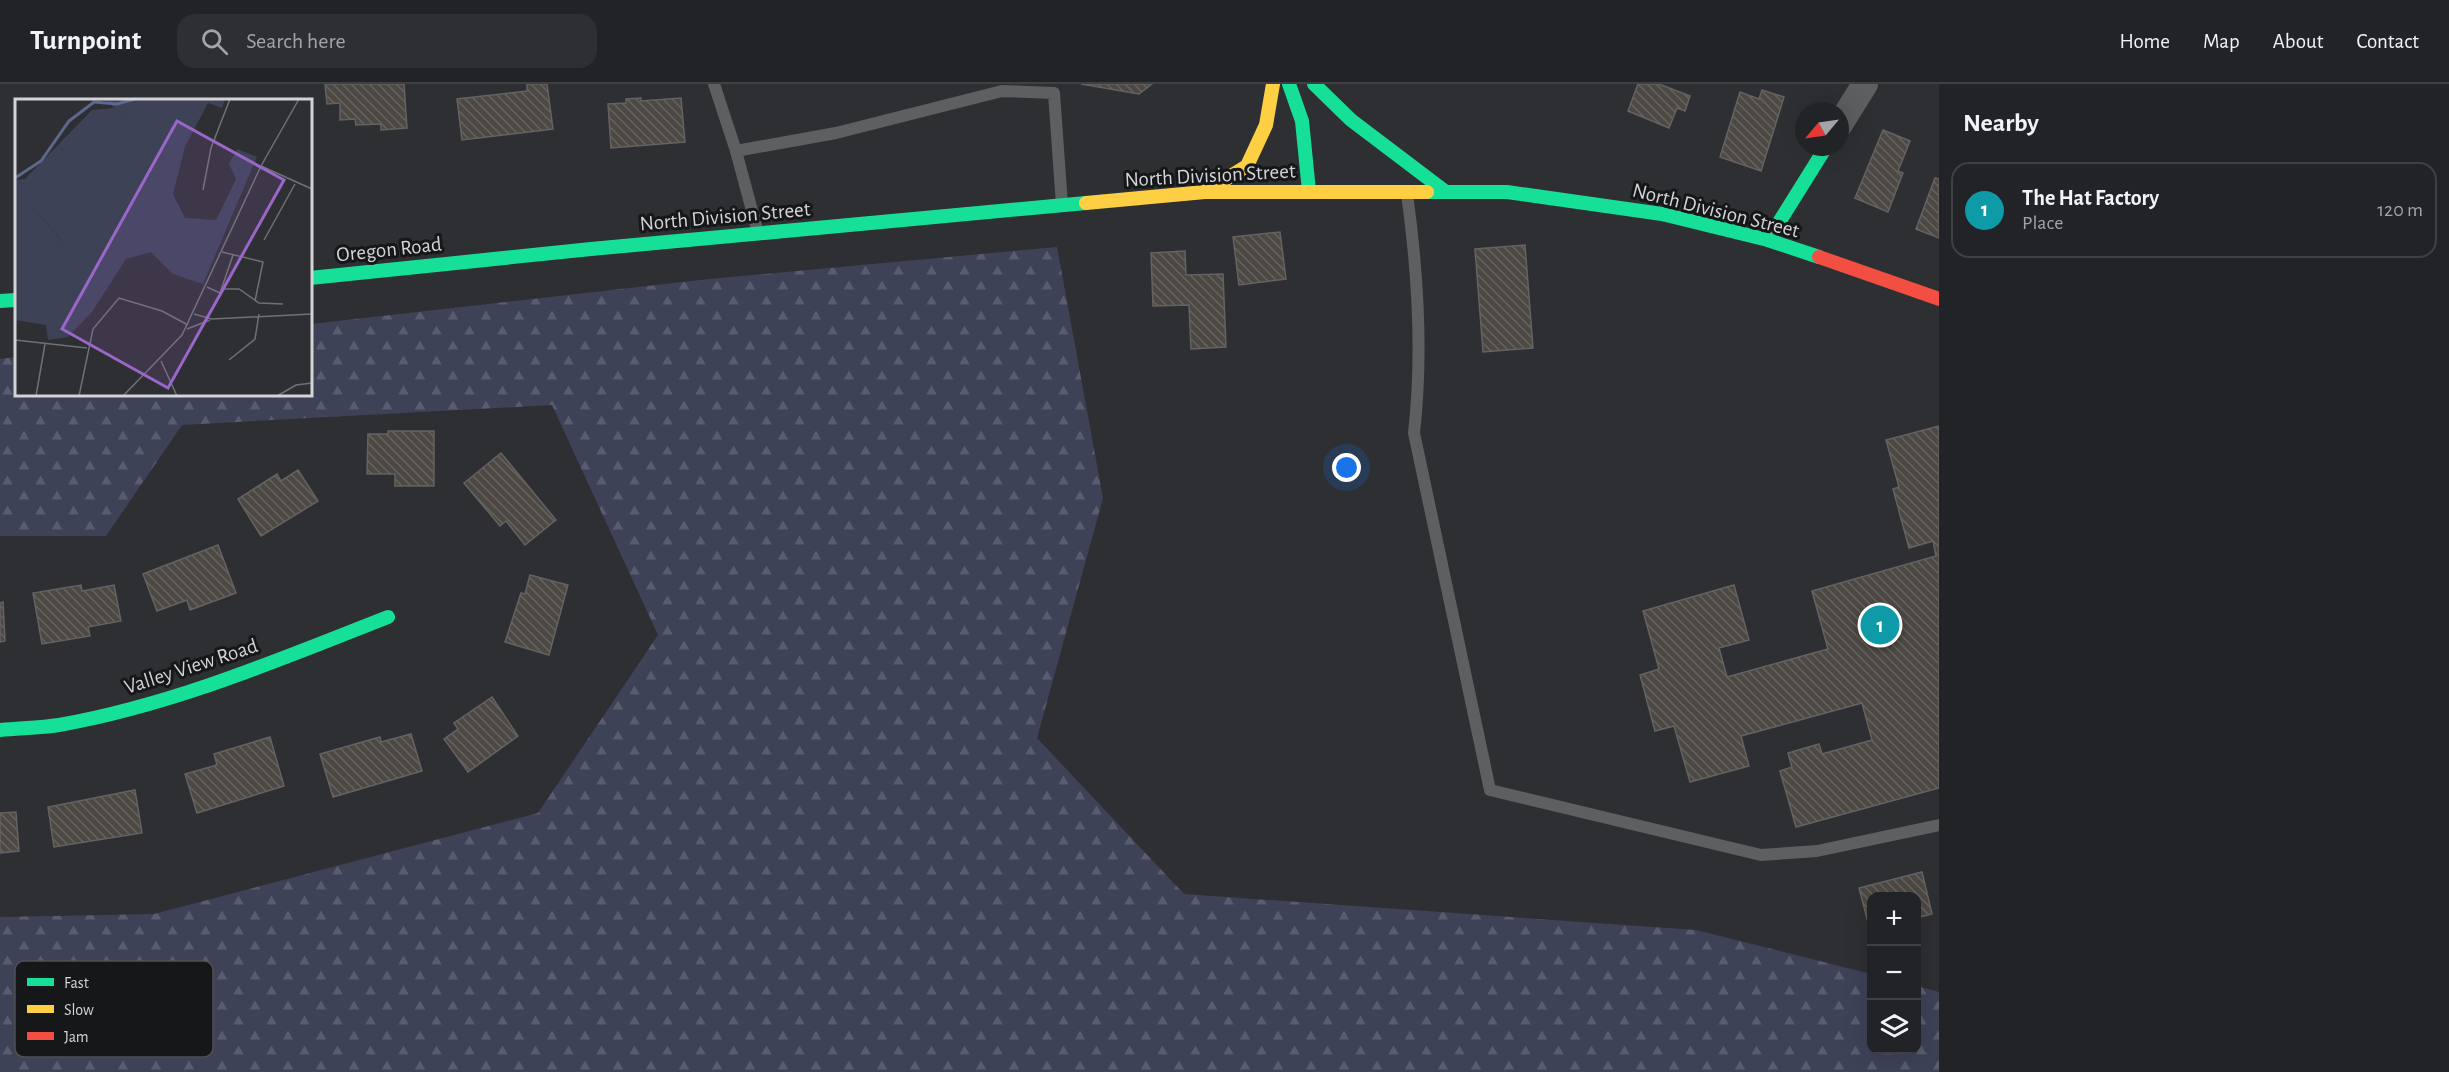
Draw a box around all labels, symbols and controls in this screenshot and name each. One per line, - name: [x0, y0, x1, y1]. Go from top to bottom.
- search box: [177, 14, 597, 68]
- icon: search: [198, 25, 231, 58]
- text: Turnpoint: [30, 27, 141, 55]
- text: Search here: [246, 30, 346, 52]
- text: Home: [2119, 31, 2170, 52]
- text: Map: [2203, 31, 2240, 52]
- text: About: [2273, 31, 2323, 52]
- text: Contact: [2356, 31, 2419, 52]
- inset map: [15, 99, 312, 396]
- north arrow: [1795, 102, 1849, 156]
- text: Nearby: [1963, 110, 2039, 136]
- street label: North Division Street: [1124, 161, 1296, 190]
- street label: North Division Street: [1630, 180, 1802, 241]
- text: The Hat Factory: [2022, 187, 2159, 209]
- street label: North Division Street: [639, 199, 812, 234]
- text: 1: [1981, 200, 1988, 220]
- text: 120 m: [2377, 200, 2423, 220]
- text: Place: [2022, 213, 2063, 233]
- street label: Oregon Road: [335, 234, 443, 265]
- your location: [1332, 453, 1361, 482]
- pin: 1: [1860, 602, 1900, 648]
- street label: Valley View Road: [122, 635, 261, 698]
- map controls: [1867, 892, 1921, 1054]
- button: +: [1867, 892, 1921, 946]
- button: −: [1867, 946, 1921, 1000]
- legend: [15, 961, 213, 1057]
- text: Fast: [64, 975, 89, 991]
- button: layers: [1867, 1000, 1921, 1054]
- text: Slow: [64, 1002, 94, 1018]
- text: Jam: [64, 1029, 89, 1045]

